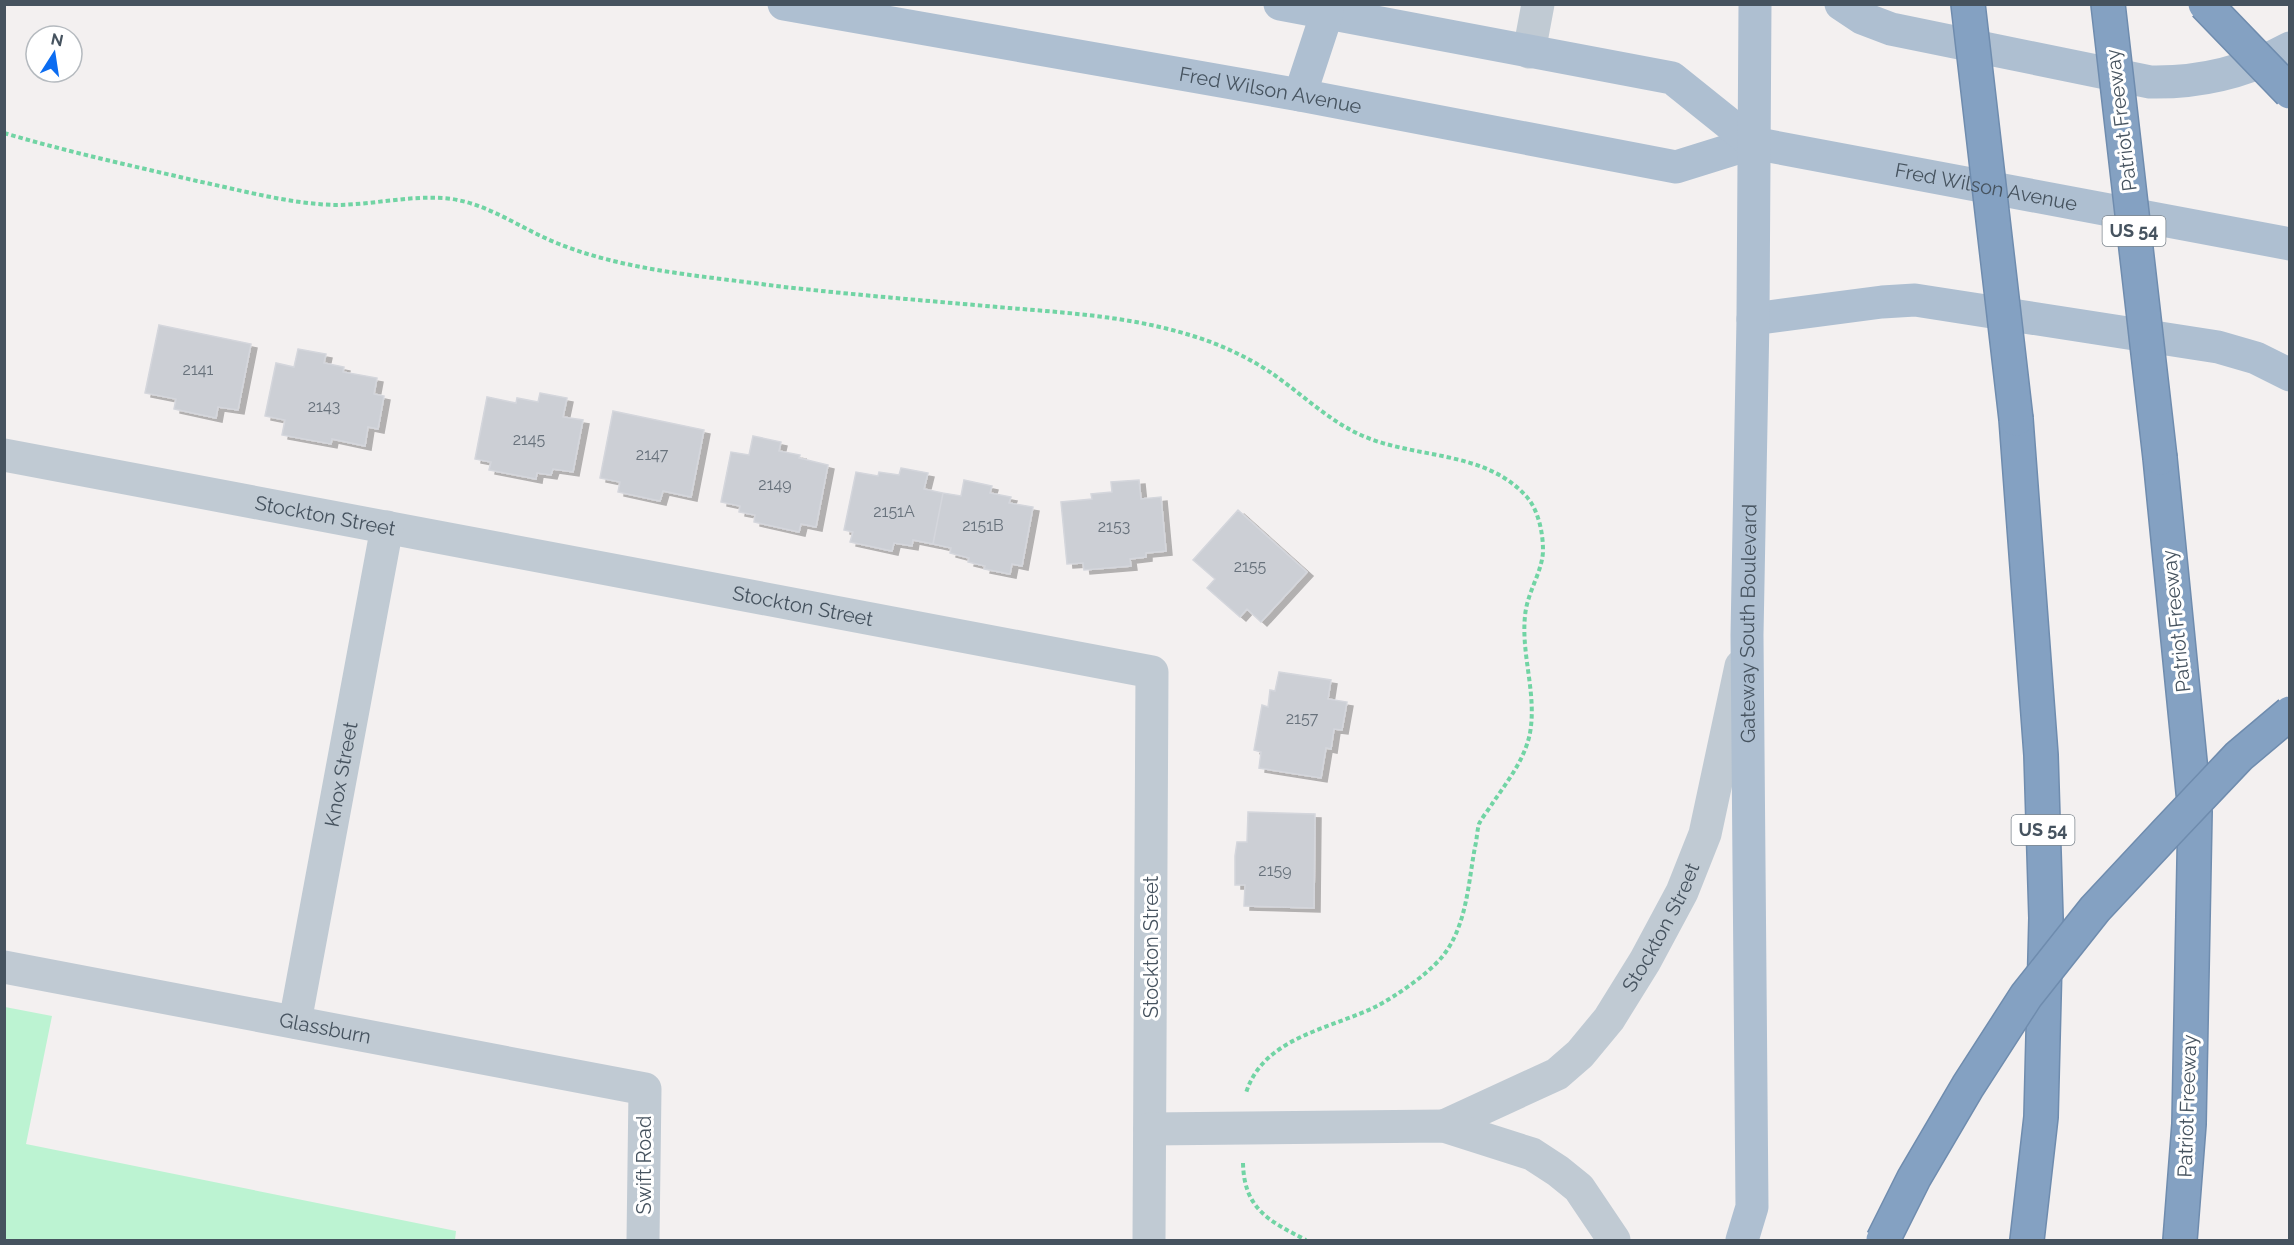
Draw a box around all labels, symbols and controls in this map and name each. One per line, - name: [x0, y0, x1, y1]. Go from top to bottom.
- north arrow: [24, 24, 84, 84]
- text: N: [49, 29, 65, 50]
- street label: Patriot Freeway: [2100, 47, 2142, 192]
- street label: Fred Wilson Avenue: [1177, 62, 1364, 119]
- street label: Fred Wilson Avenue: [1893, 158, 2080, 216]
- road number: US 54: [2102, 216, 2166, 246]
- house number: 2141: [183, 360, 214, 379]
- house number: 2143: [308, 397, 340, 416]
- house number: 2145: [513, 430, 546, 449]
- house number: 2147: [636, 445, 669, 464]
- house number: 2149: [758, 475, 792, 494]
- street label: Stockton Street: [253, 491, 398, 541]
- house number: 2151A: [873, 502, 915, 521]
- street label: Gateway South Boulevard: [1735, 504, 1761, 743]
- house number: 2151B: [962, 516, 1004, 535]
- house number: 2153: [1098, 517, 1130, 536]
- street label: Patriot Freeway: [2157, 548, 2195, 693]
- house number: 2155: [1234, 557, 1267, 576]
- street label: Stockton Street: [731, 581, 875, 631]
- house number: 2157: [1286, 709, 1319, 728]
- street label: Knox Street: [320, 719, 363, 829]
- road number: US 54: [2012, 815, 2074, 845]
- street label: Stockton Street: [1617, 859, 1704, 996]
- house number: 2159: [1258, 861, 1292, 880]
- street label: Stockton Street: [1139, 875, 1163, 1018]
- street label: Glassburn: [277, 1008, 373, 1049]
- street label: Patriot Freeway: [2173, 1034, 2201, 1178]
- street label: Swift Road: [632, 1116, 656, 1214]

